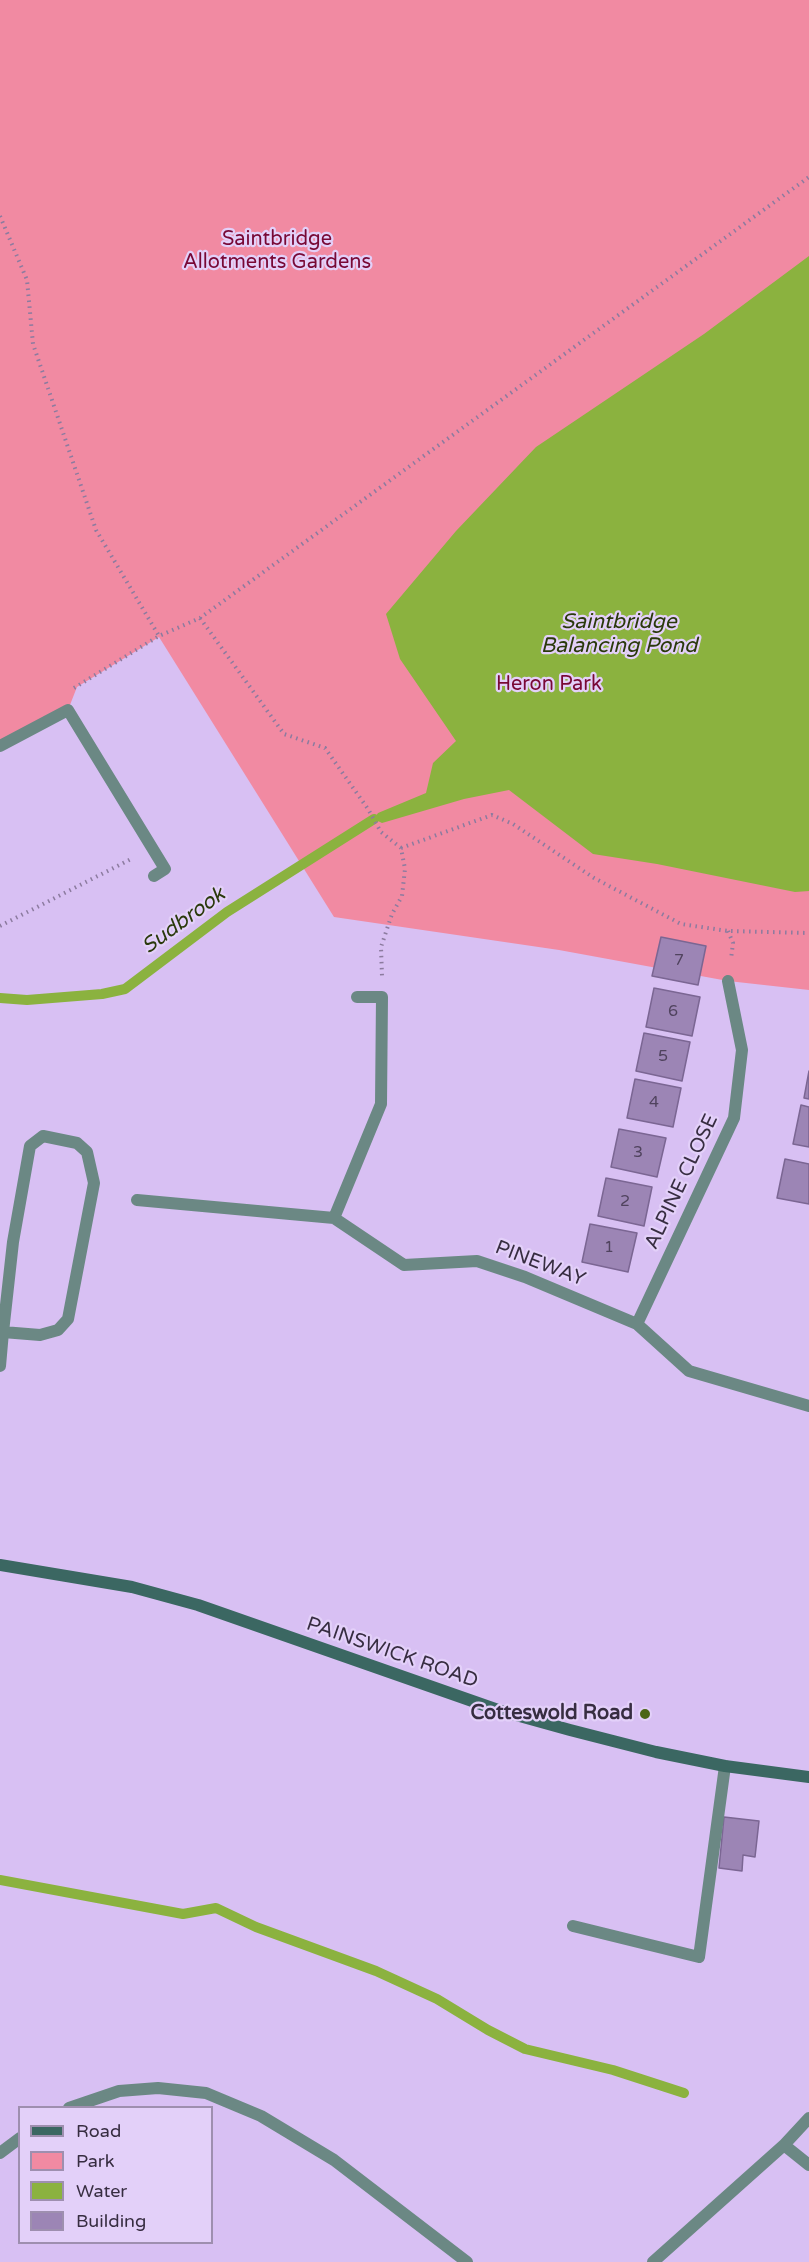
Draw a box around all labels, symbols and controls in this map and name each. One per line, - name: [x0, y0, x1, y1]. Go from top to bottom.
- park label: Saintbridge Allotments Gardens: [183, 228, 371, 275]
- water label: Saintbridge Balancing Pond: [541, 609, 697, 659]
- park label: Heron Park: [496, 673, 602, 697]
- water label: Sudbrook: [137, 882, 231, 960]
- house number: 7: [674, 951, 684, 971]
- house number: 6: [668, 1002, 678, 1022]
- house number: 5: [658, 1047, 668, 1067]
- house number: 4: [649, 1093, 659, 1113]
- street label: ALPINE CLOSE: [640, 1111, 724, 1253]
- house number: 3: [633, 1143, 643, 1163]
- house number: 2: [620, 1192, 630, 1212]
- street label: PINEWAY: [492, 1236, 588, 1292]
- house number: 1: [604, 1238, 614, 1258]
- street label: PAINSWICK ROAD: [303, 1612, 481, 1694]
- place label: Cotteswold Road: [470, 1702, 633, 1726]
- marker: Cotteswold Road: [638, 1707, 652, 1721]
- legend: [18, 2106, 213, 2244]
- text: Road: [76, 2120, 121, 2142]
- text: Park: [76, 2150, 114, 2172]
- text: Water: [76, 2180, 127, 2202]
- text: Building: [76, 2210, 146, 2232]

